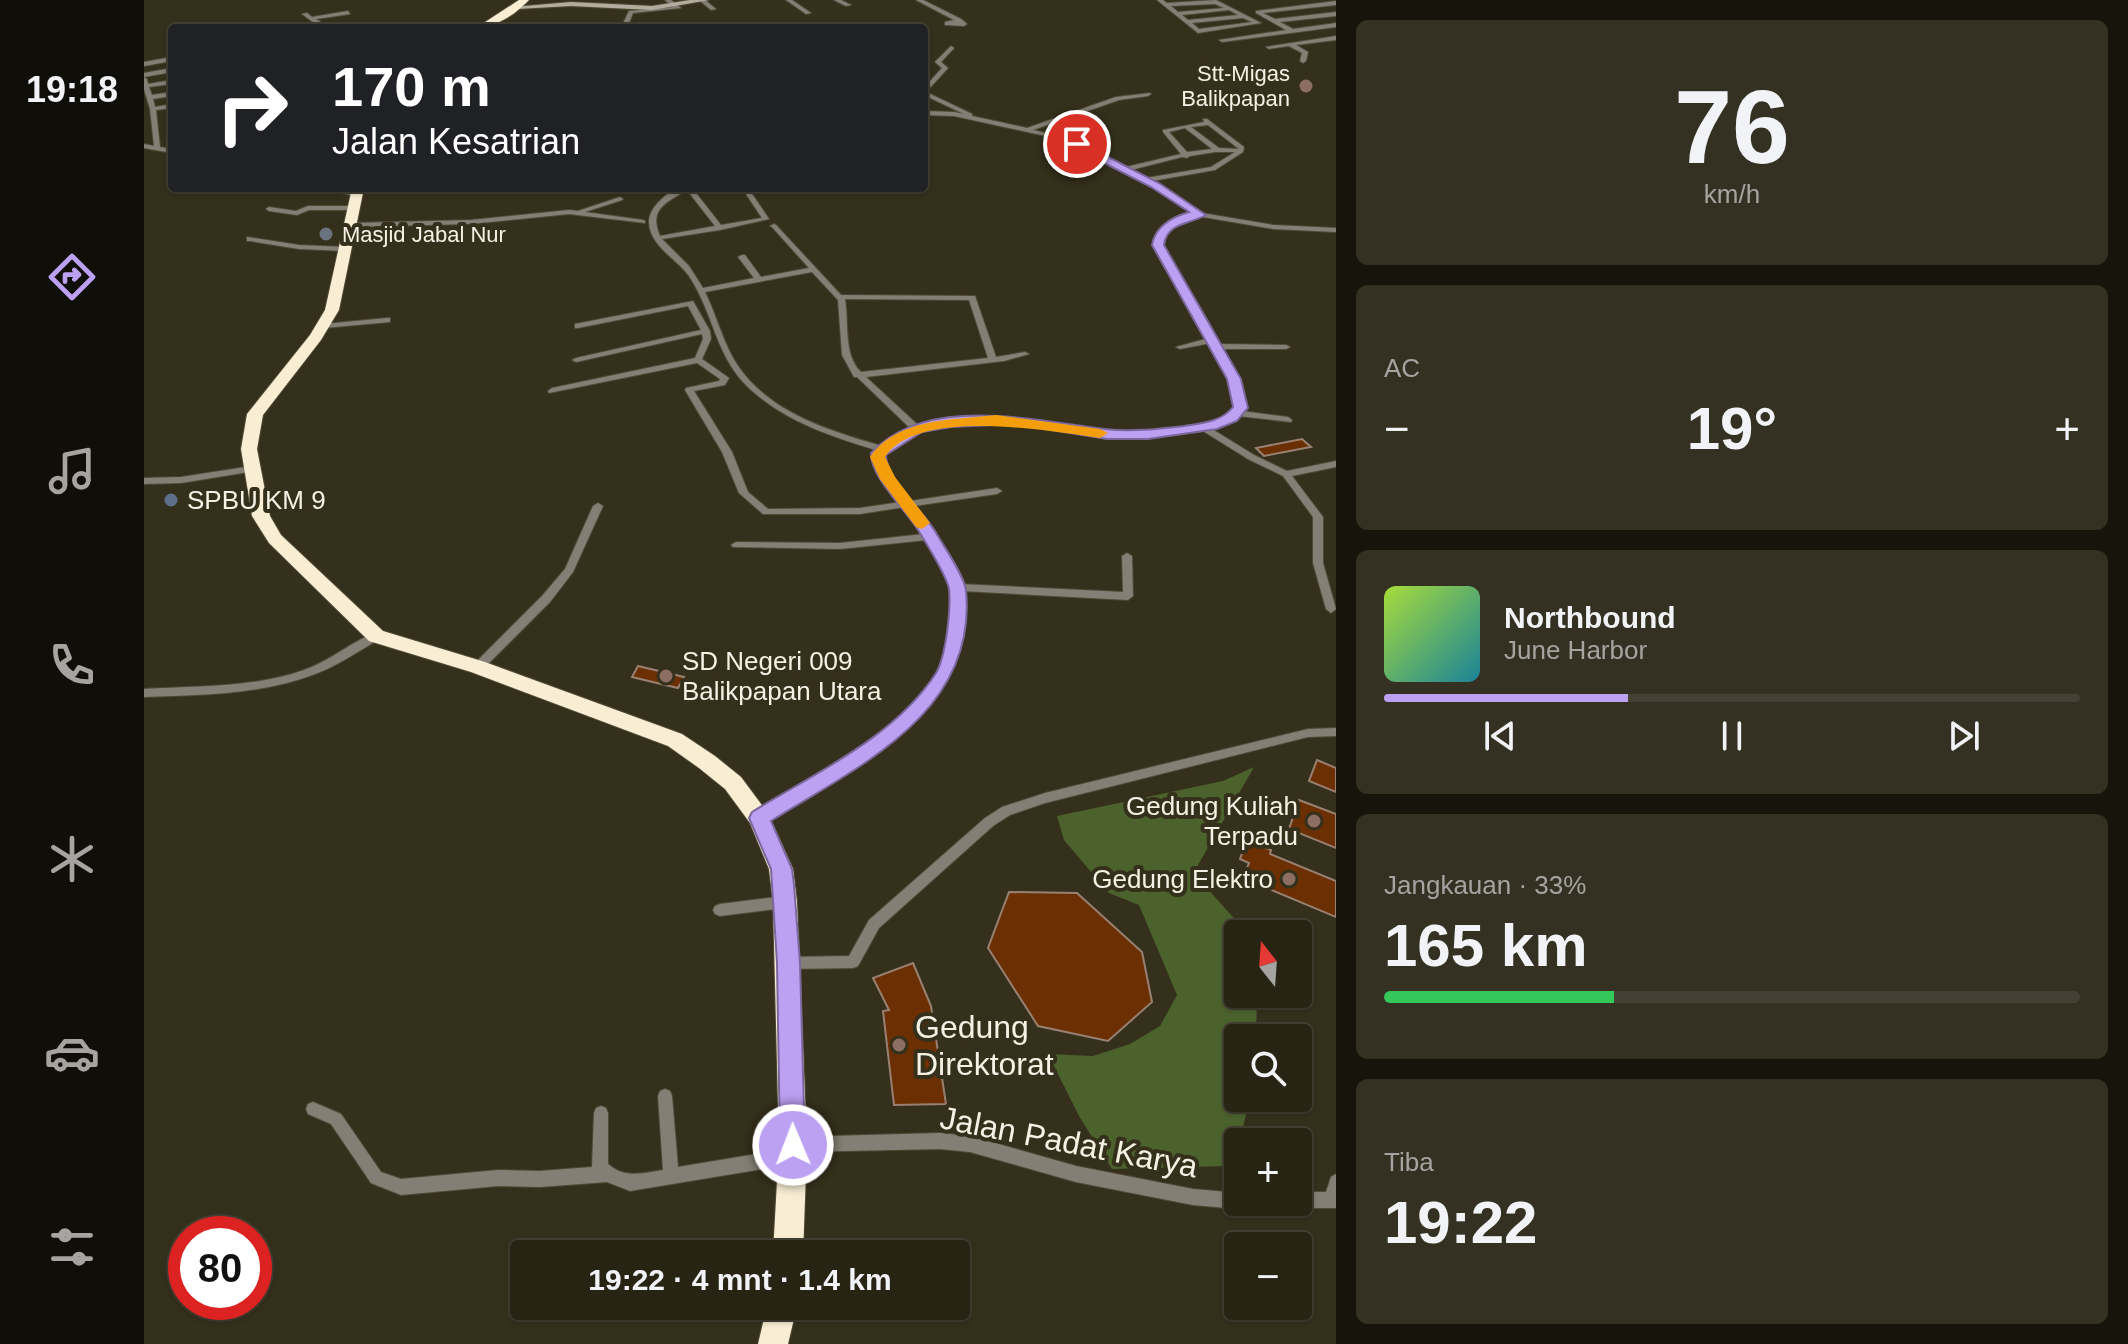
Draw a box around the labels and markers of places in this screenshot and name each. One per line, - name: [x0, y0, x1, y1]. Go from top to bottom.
- place label: Stt-Migas Balikpapan: [1181, 61, 1290, 111]
- marker: Stt-Migas Balikpapan: [1297, 77, 1315, 95]
- pin: [1043, 110, 1111, 178]
- place label: Masjid Jabal Nur: [342, 222, 506, 247]
- marker: Masjid Jabal Nur: [317, 225, 335, 243]
- place label: SPBU KM 9: [187, 485, 326, 515]
- marker: SPBU KM 9: [162, 491, 180, 509]
- place label: SD Negeri 009 Balikpapan Utara: [682, 646, 882, 706]
- marker: SD Negeri 009 Balikpapan Utara: [657, 667, 675, 685]
- place label: Gedung Kuliah Terpadu: [1126, 791, 1298, 851]
- marker: Gedung Kuliah Terpadu: [1305, 812, 1323, 830]
- place label: Gedung Elektro: [1092, 864, 1273, 894]
- marker: Gedung Elektro: [1280, 870, 1298, 888]
- place label: Gedung Direktorat: [915, 1009, 1054, 1082]
- marker: Gedung Direktorat: [890, 1036, 908, 1054]

